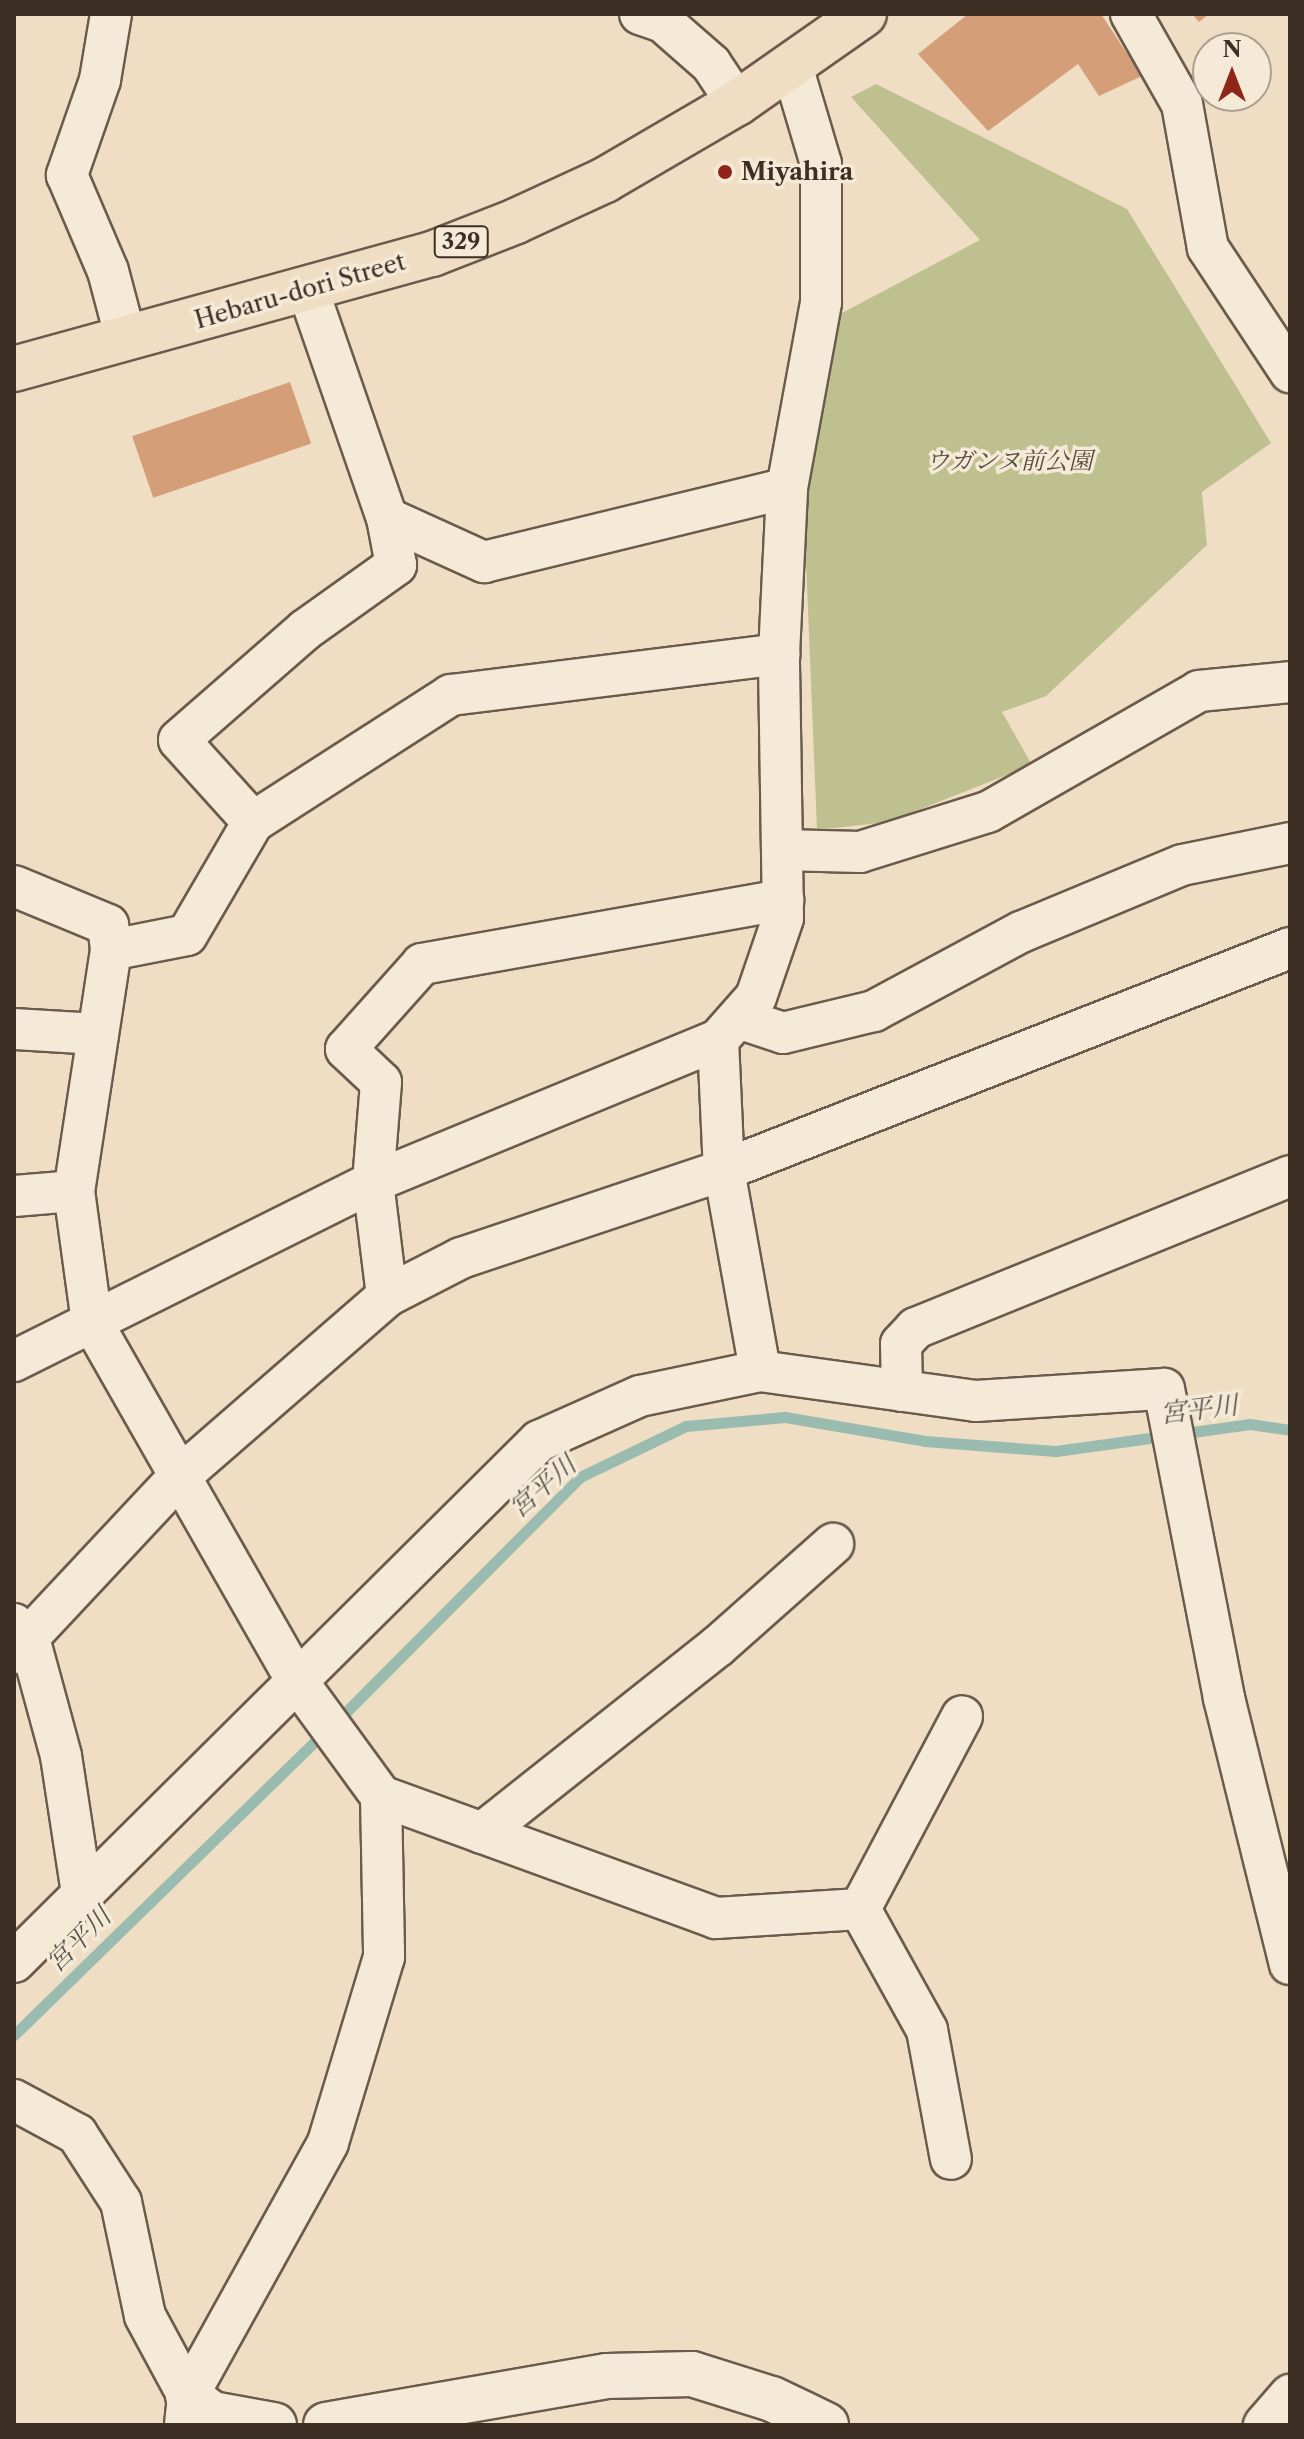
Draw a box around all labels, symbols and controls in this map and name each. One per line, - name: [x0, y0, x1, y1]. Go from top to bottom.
- north arrow: [1192, 32, 1272, 112]
- text: N: [1222, 36, 1242, 63]
- place label: Miyahira: [741, 158, 853, 186]
- marker: Miyahira: [716, 163, 734, 181]
- road number: 329: [433, 224, 489, 260]
- street label: Hebaru-dori Street: [191, 247, 409, 335]
- park label: ウガンヌ前公園: [925, 447, 1093, 475]
- water label: 宮平川: [1158, 1390, 1240, 1430]
- water label: 宮平川: [503, 1450, 583, 1524]
- water label: 宮平川: [40, 1901, 118, 1979]

